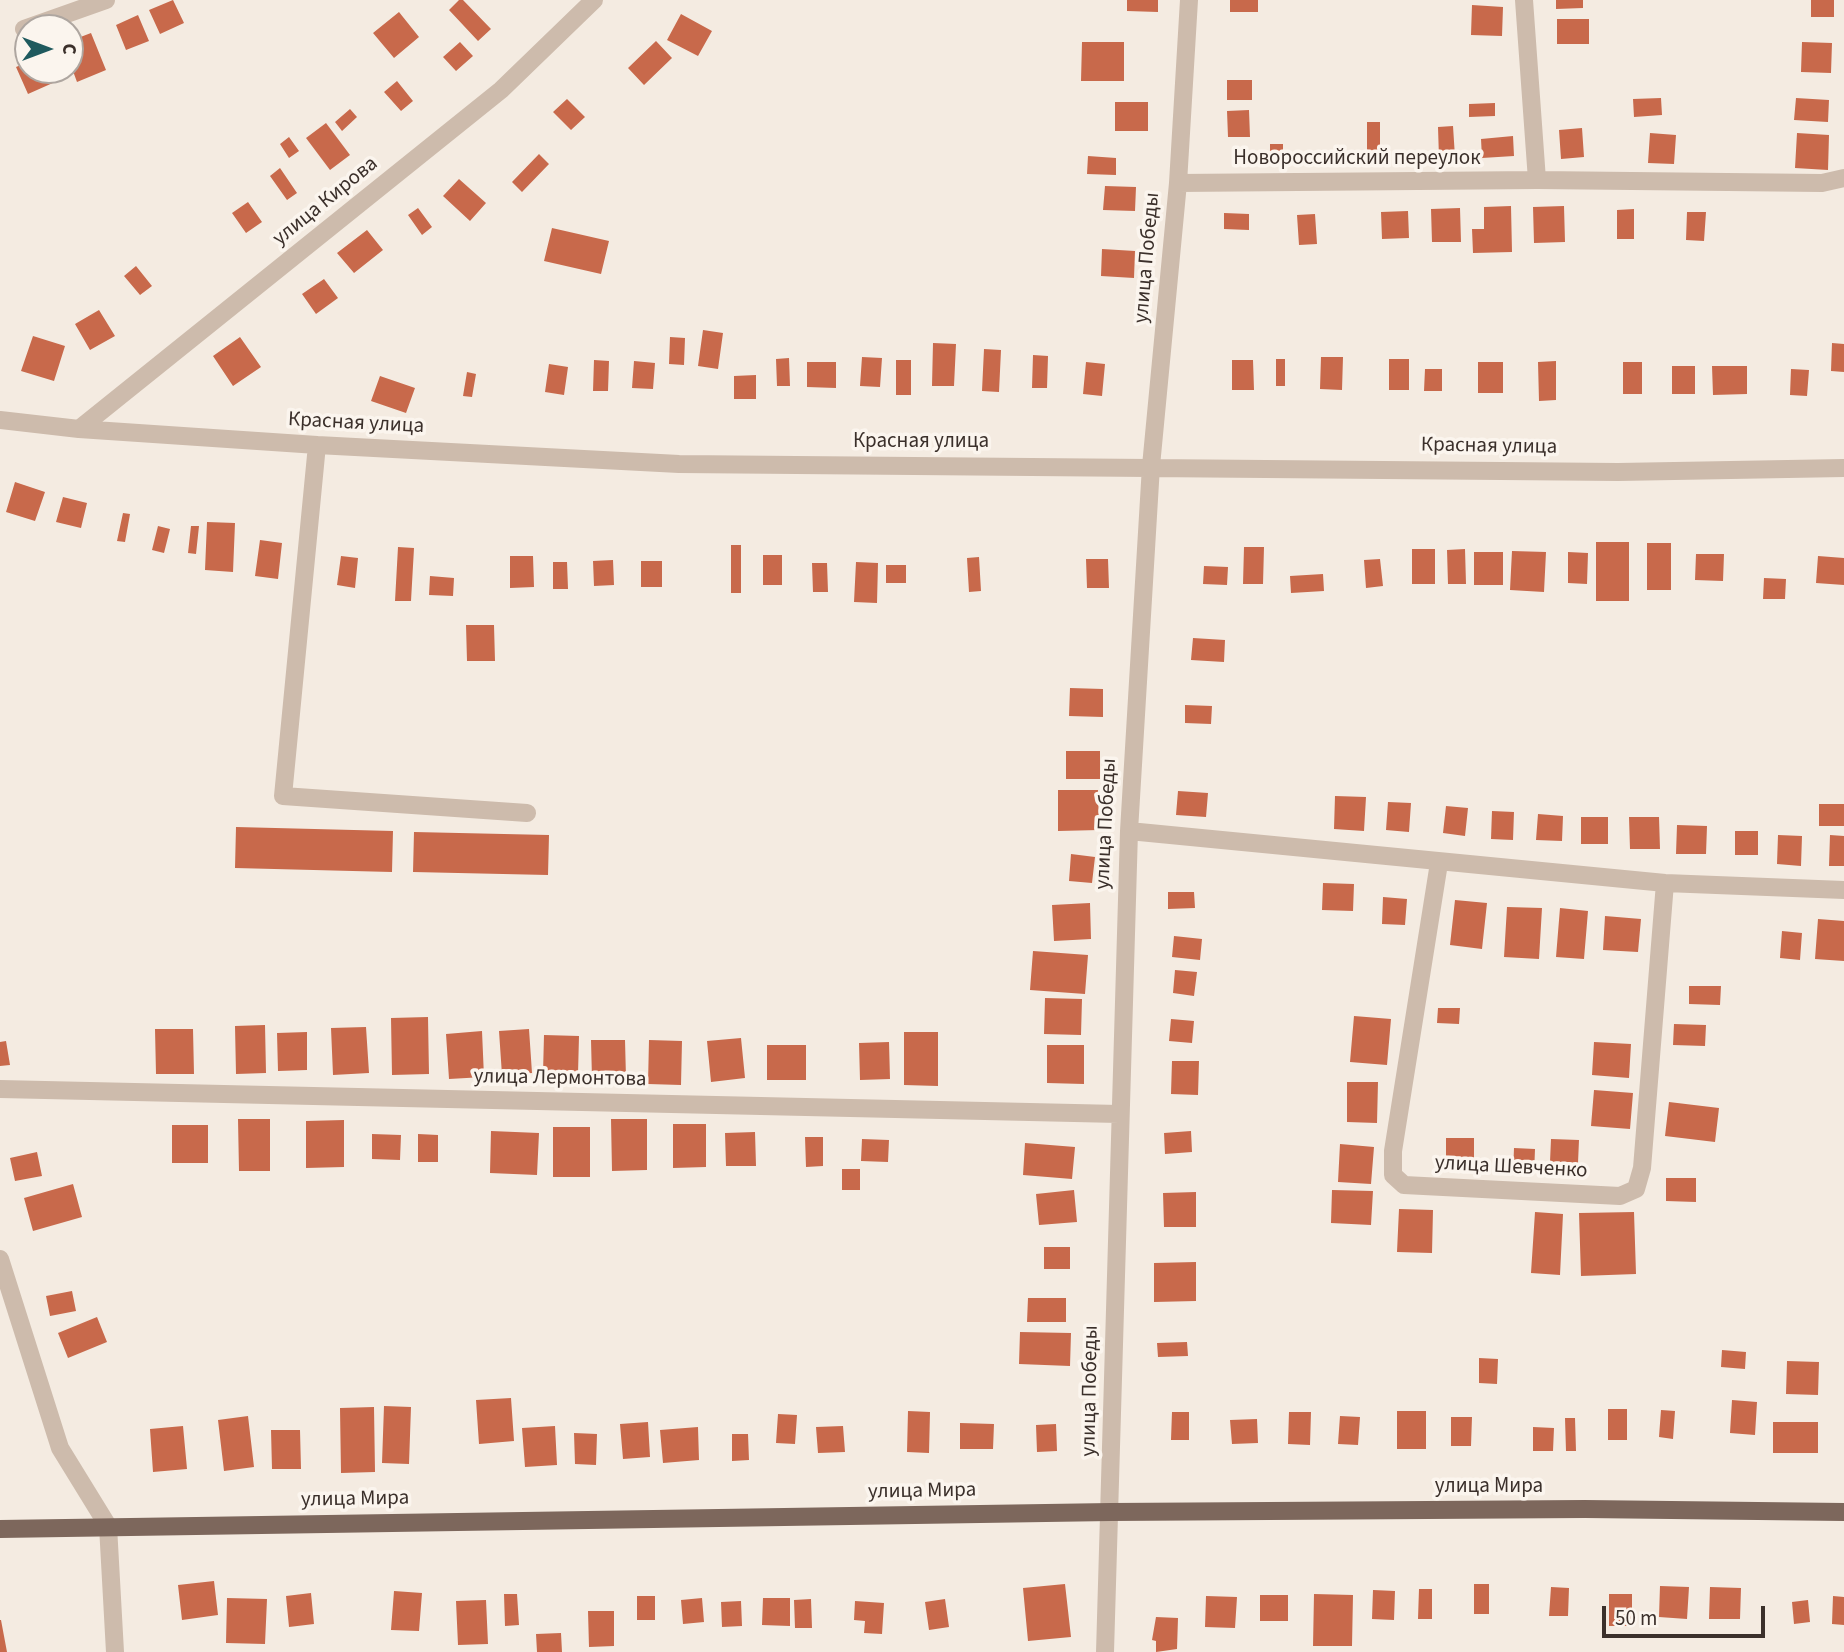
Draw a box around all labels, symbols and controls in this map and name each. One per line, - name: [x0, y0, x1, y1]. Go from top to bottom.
- north arrow: [14, 14, 84, 84]
- text: С: [55, 43, 82, 55]
- street label: Новороссийский переулок: [1233, 146, 1481, 172]
- street label: улица Кирова: [269, 152, 383, 252]
- street label: улица Победы: [1130, 191, 1166, 325]
- street label: Красная улица: [287, 408, 425, 440]
- street label: Красная улица: [853, 429, 989, 455]
- street label: Красная улица: [1421, 433, 1557, 461]
- street label: улица Победы: [1091, 758, 1123, 890]
- street label: улица Лермонтова: [473, 1065, 647, 1093]
- street label: улица Шевченко: [1434, 1151, 1588, 1185]
- street label: улица Победы: [1077, 1325, 1105, 1457]
- street label: улица Мира: [1435, 1474, 1543, 1500]
- street label: улица Мира: [868, 1478, 976, 1506]
- street label: улица Мира: [301, 1486, 409, 1514]
- scale bar: [1606, 1592, 1769, 1636]
- text: 50 m: [1615, 1603, 1657, 1633]

